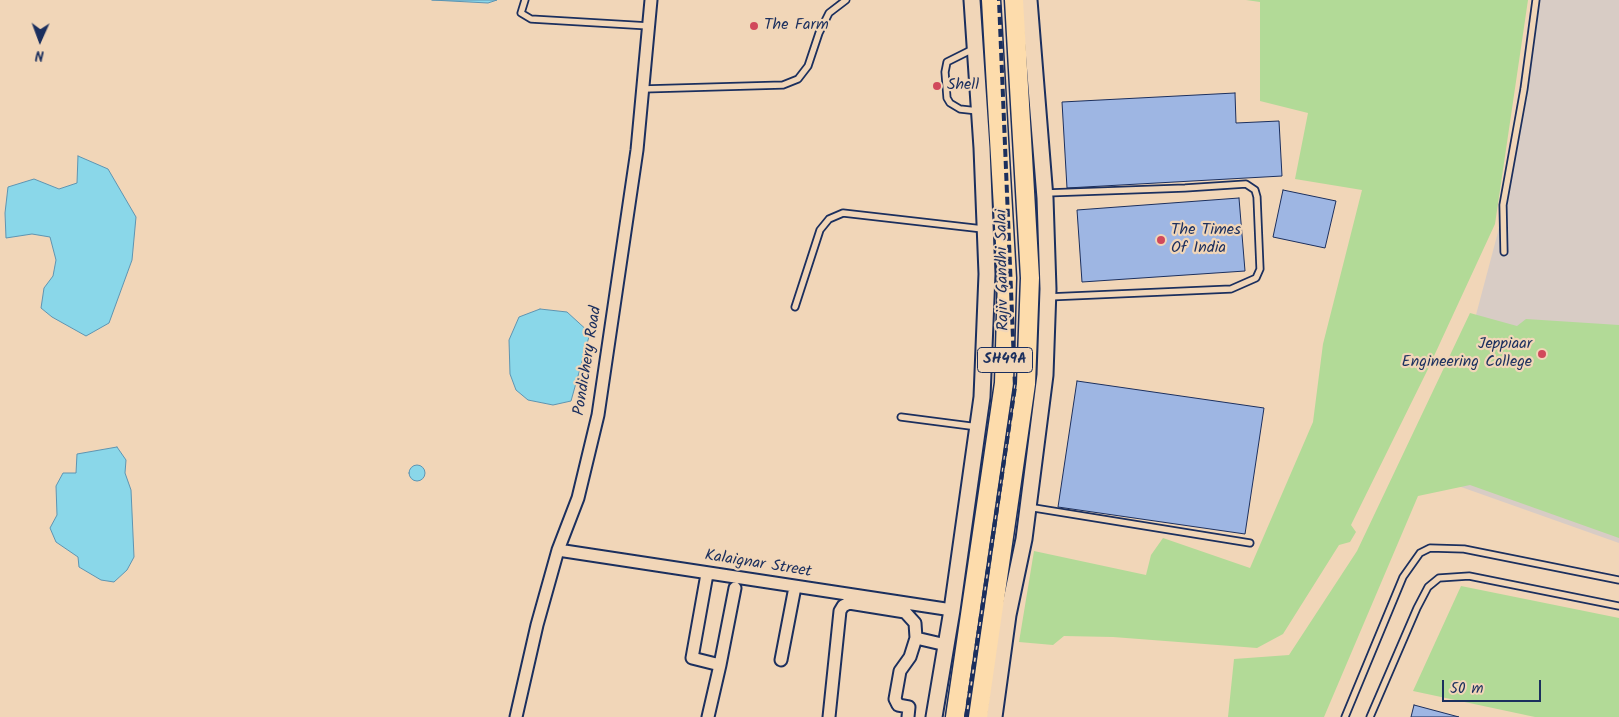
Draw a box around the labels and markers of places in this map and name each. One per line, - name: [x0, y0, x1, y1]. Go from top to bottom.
- place label: The Farm: [764, 16, 829, 36]
- marker: The Farm: [748, 20, 760, 32]
- place label: Shell: [947, 76, 979, 96]
- marker: Shell: [931, 80, 943, 92]
- place label: The Times Of India: [1171, 221, 1241, 259]
- marker: The Times Of India: [1155, 234, 1167, 246]
- place label: Jeppiaar Engineering College: [1401, 335, 1532, 373]
- marker: Jeppiaar Engineering College: [1536, 348, 1548, 360]

